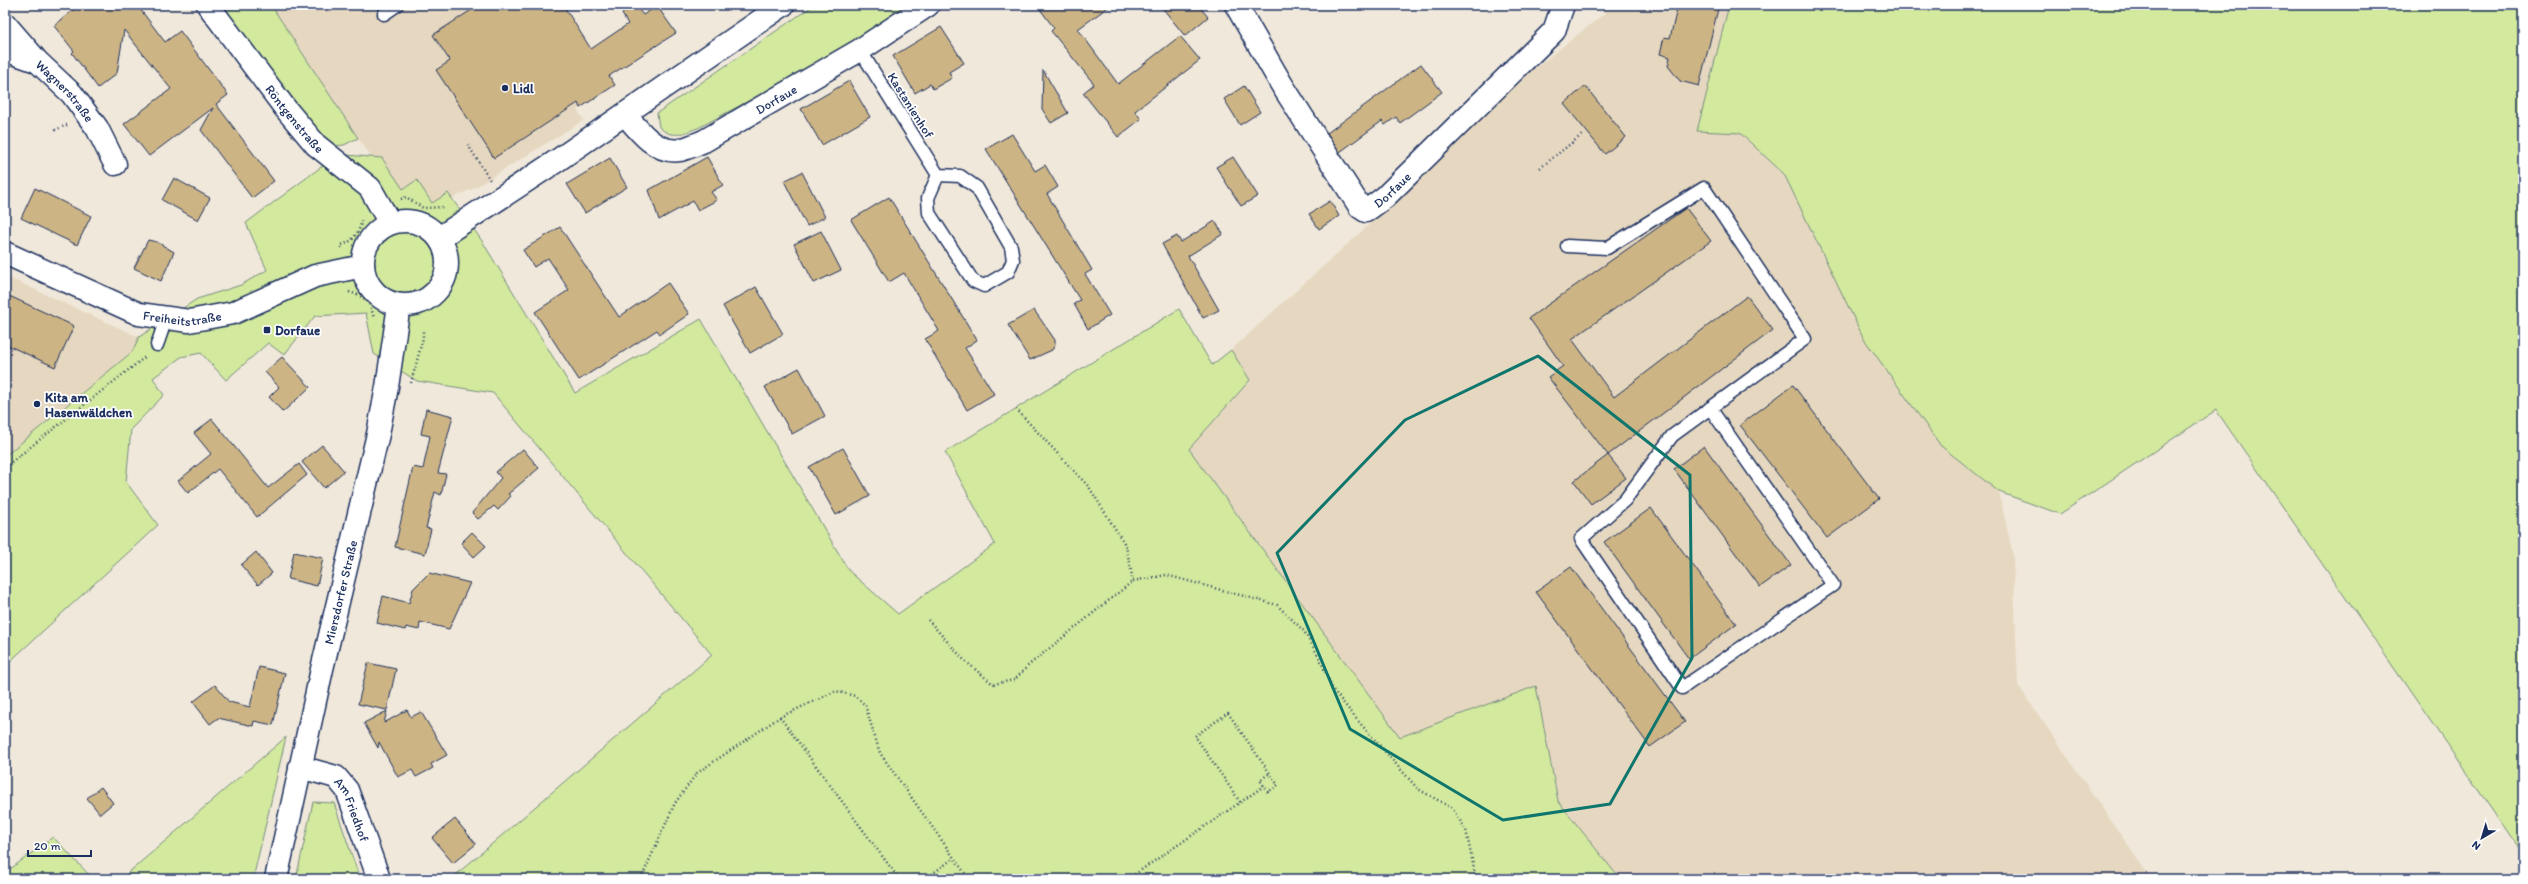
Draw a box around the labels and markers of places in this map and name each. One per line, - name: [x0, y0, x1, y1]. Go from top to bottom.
- place label: Lidl: [513, 81, 534, 96]
- marker: Lidl: [500, 83, 510, 93]
- place label: Dorfaue: [275, 323, 320, 338]
- marker: Dorfaue: [262, 325, 272, 335]
- place label: Kita am Hasenwäldchen: [45, 390, 133, 420]
- marker: Kita am Hasenwäldchen: [32, 399, 42, 409]

